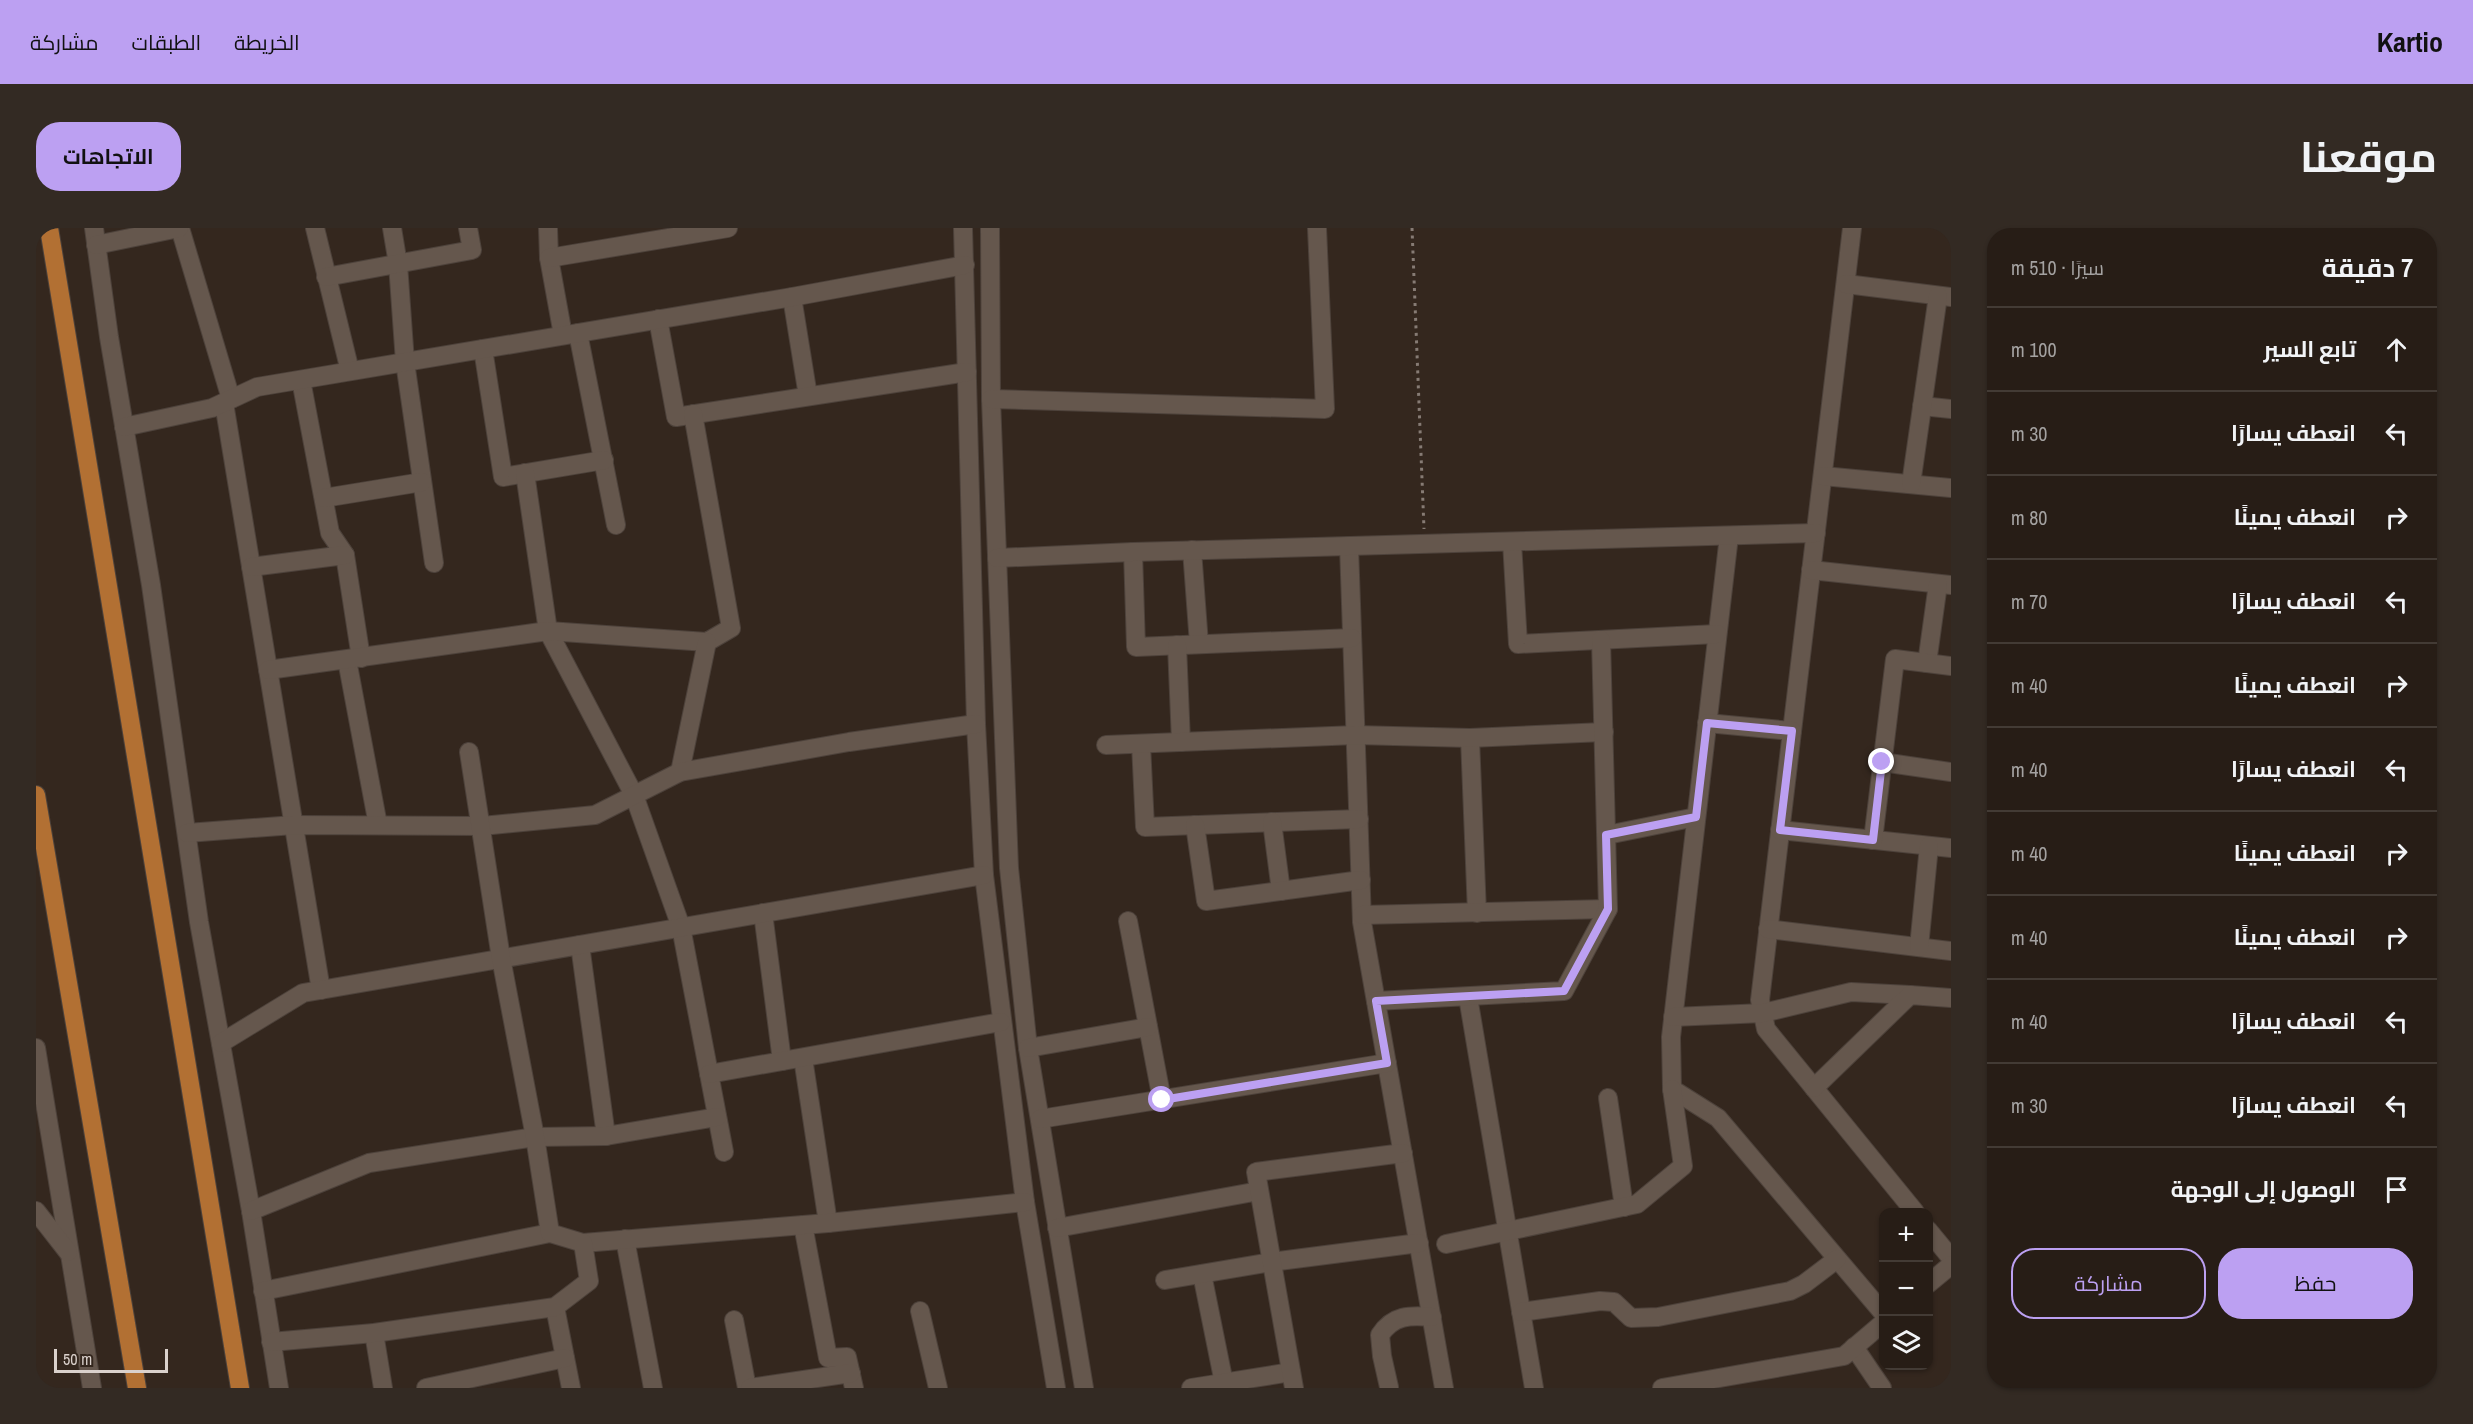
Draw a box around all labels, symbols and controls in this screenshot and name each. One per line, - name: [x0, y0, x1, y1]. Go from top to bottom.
- text: Kartio: [2377, 23, 2443, 61]
- text: مشاركة: [30, 28, 99, 57]
- text: الطبقات: [132, 28, 201, 57]
- text: الخريطة: [234, 28, 300, 57]
- button: الاتجاهات: [36, 122, 181, 191]
- text: موقعنا: [2300, 129, 2437, 185]
- text: 7 دقيقة: [2322, 250, 2413, 285]
- text: سيرًا · 510 m: [2011, 254, 2104, 281]
- icon: ahead: [2380, 333, 2413, 366]
- text: تابع السير: [2264, 334, 2356, 364]
- text: 100 m: [2011, 336, 2057, 363]
- icon: left: [2380, 417, 2413, 450]
- text: انعطف يسارًا: [2231, 418, 2356, 448]
- text: 30 m: [2011, 420, 2047, 447]
- icon: right: [2380, 501, 2413, 534]
- text: انعطف يمينًا: [2234, 502, 2356, 532]
- text: 80 m: [2011, 504, 2047, 531]
- icon: left: [2380, 585, 2413, 618]
- text: انعطف يسارًا: [2231, 586, 2356, 616]
- text: 70 m: [2011, 588, 2047, 615]
- icon: right: [2380, 669, 2413, 702]
- text: انعطف يمينًا: [2234, 670, 2356, 700]
- text: 40 m: [2011, 672, 2047, 699]
- route end: [1868, 748, 1894, 774]
- icon: left: [2380, 753, 2413, 786]
- text: انعطف يسارًا: [2231, 754, 2356, 784]
- text: 40 m: [2011, 756, 2047, 783]
- icon: right: [2380, 837, 2413, 870]
- text: انعطف يمينًا: [2234, 838, 2356, 868]
- text: 40 m: [2011, 840, 2047, 867]
- icon: right: [2380, 921, 2413, 954]
- text: انعطف يمينًا: [2234, 922, 2356, 952]
- text: 40 m: [2011, 924, 2047, 951]
- icon: left: [2380, 1005, 2413, 1038]
- text: انعطف يسارًا: [2231, 1006, 2356, 1036]
- text: 40 m: [2011, 1008, 2047, 1035]
- route start: [1148, 1086, 1174, 1112]
- icon: left: [2380, 1089, 2413, 1122]
- text: انعطف يسارًا: [2231, 1090, 2356, 1120]
- text: 30 m: [2011, 1092, 2047, 1119]
- icon: arrive: [2380, 1173, 2413, 1206]
- text: الوصول إلى الوجهة: [2171, 1174, 2356, 1204]
- map controls: [1879, 1208, 1933, 1370]
- button: +: [1879, 1208, 1933, 1262]
- button: مشاركة: [2011, 1248, 2206, 1319]
- button: حفظ: [2218, 1248, 2413, 1319]
- button: −: [1879, 1262, 1933, 1316]
- button: layers: [1879, 1316, 1933, 1370]
- scale bar: [54, 1346, 168, 1374]
- text: 50 m: [63, 1348, 92, 1370]

